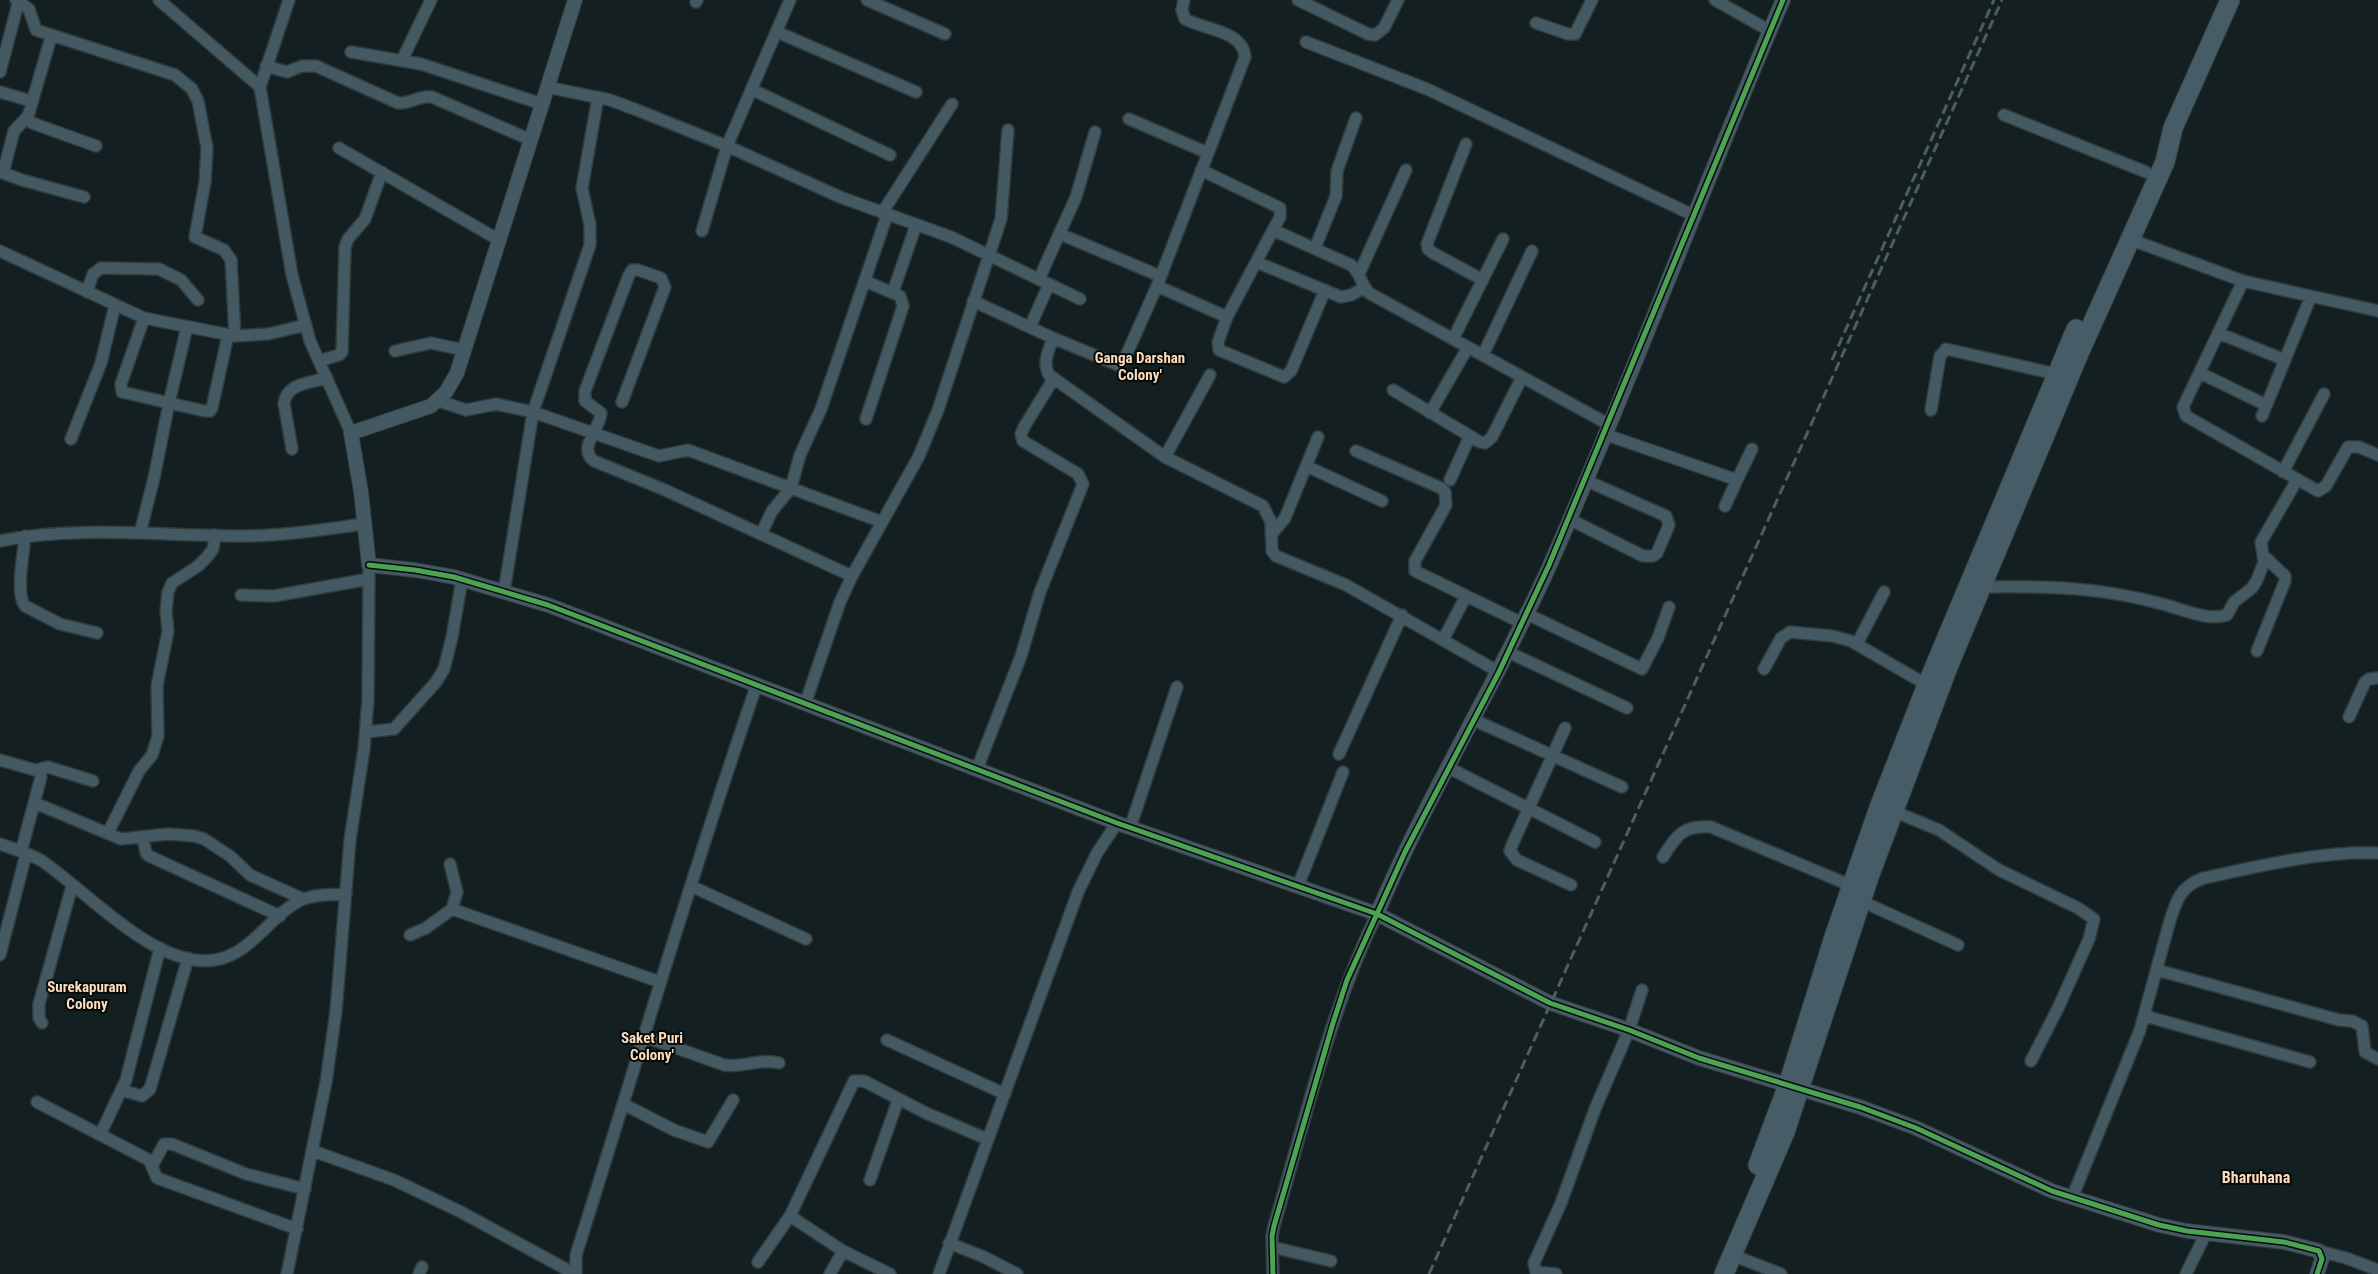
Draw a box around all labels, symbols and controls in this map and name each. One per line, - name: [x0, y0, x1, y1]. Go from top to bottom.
- district label: Ganga Darshan Colony': [1095, 349, 1185, 384]
- district label: Surekapuram Colony: [47, 978, 127, 1013]
- district label: Saket Puri Colony': [621, 1029, 683, 1064]
- district label: Bharuhana: [2222, 1168, 2291, 1187]

